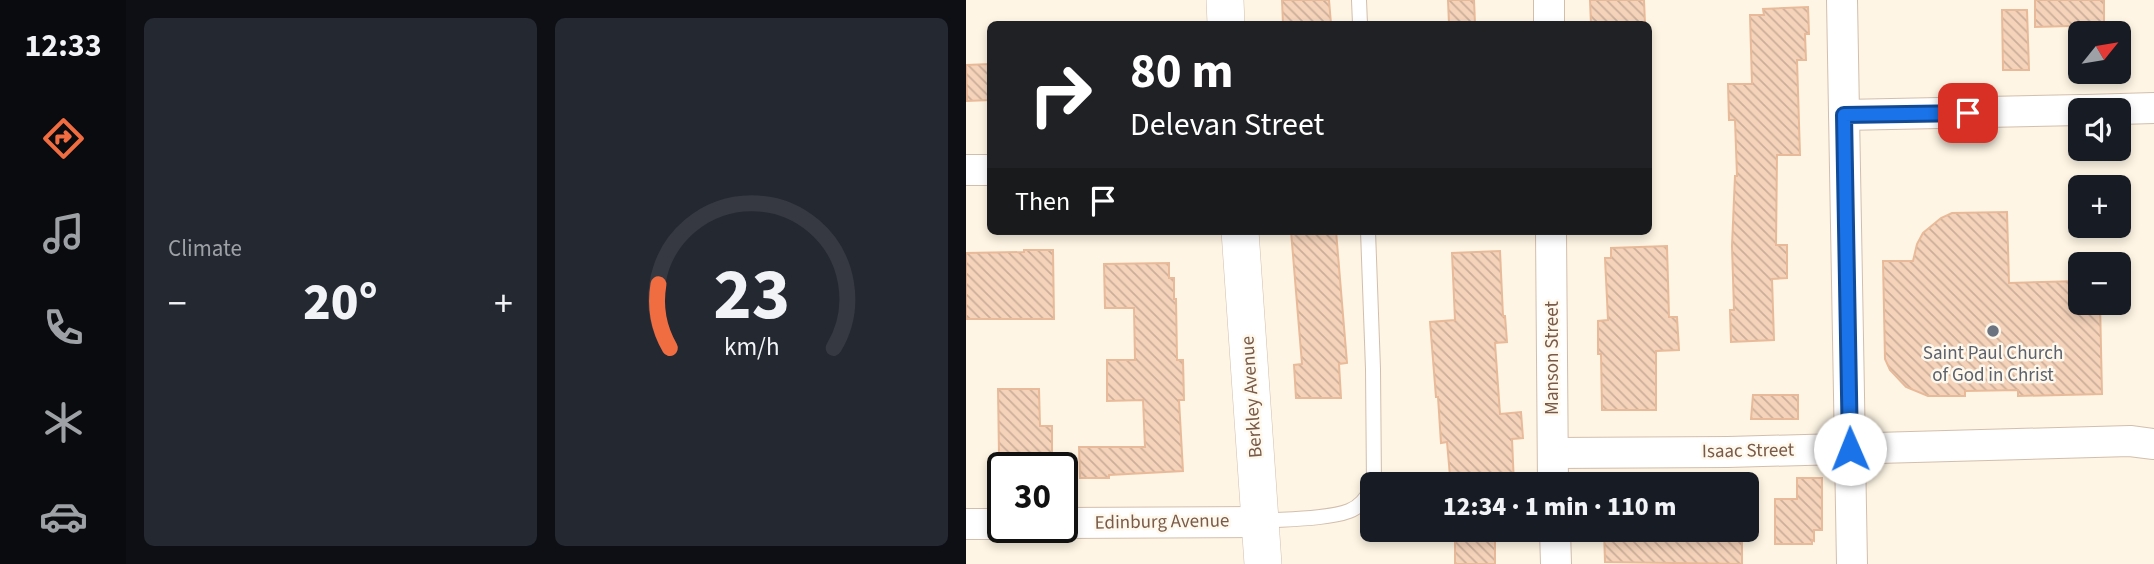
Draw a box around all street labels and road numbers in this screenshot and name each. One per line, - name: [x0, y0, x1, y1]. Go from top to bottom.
- street label: Manson Street: [1539, 301, 1566, 415]
- street label: Berkley Avenue: [1234, 335, 1270, 459]
- street label: Isaac Street: [1702, 437, 1795, 465]
- street label: Edinburg Avenue: [1094, 507, 1230, 537]

